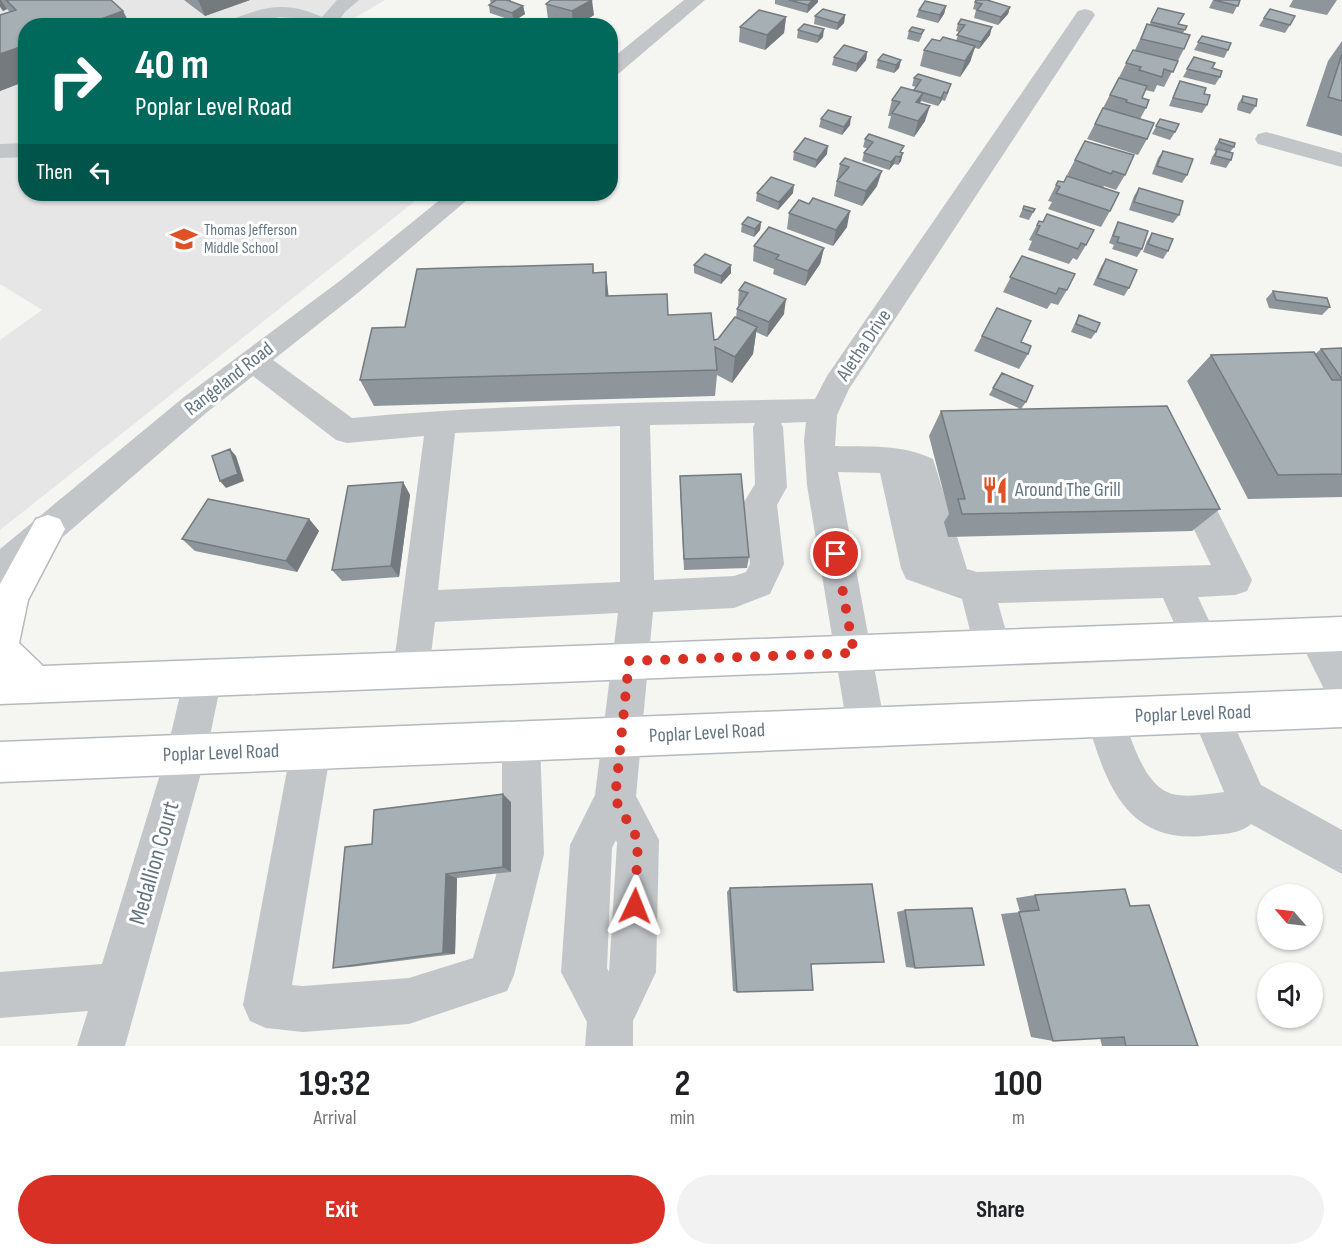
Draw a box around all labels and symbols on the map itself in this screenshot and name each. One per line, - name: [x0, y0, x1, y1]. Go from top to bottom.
- place label: Thomas Jefferson Middle School: [204, 221, 297, 258]
- school or university icon: Thomas Jefferson Middle School: [169, 224, 199, 254]
- street label: Aletha Drive: [831, 305, 897, 386]
- street label: Rangeland Road: [180, 337, 278, 421]
- restaurant icon: Around The Grill: [980, 475, 1010, 505]
- place label: Around The Grill: [1014, 478, 1121, 502]
- pin: [810, 528, 861, 579]
- street label: Poplar Level Road: [1134, 700, 1252, 728]
- street label: Poplar Level Road: [648, 718, 766, 748]
- street label: Poplar Level Road: [162, 739, 280, 767]
- street label: Medallion Court: [123, 798, 185, 928]
- position arrow: [603, 874, 667, 938]
- north arrow: [1257, 884, 1323, 950]

